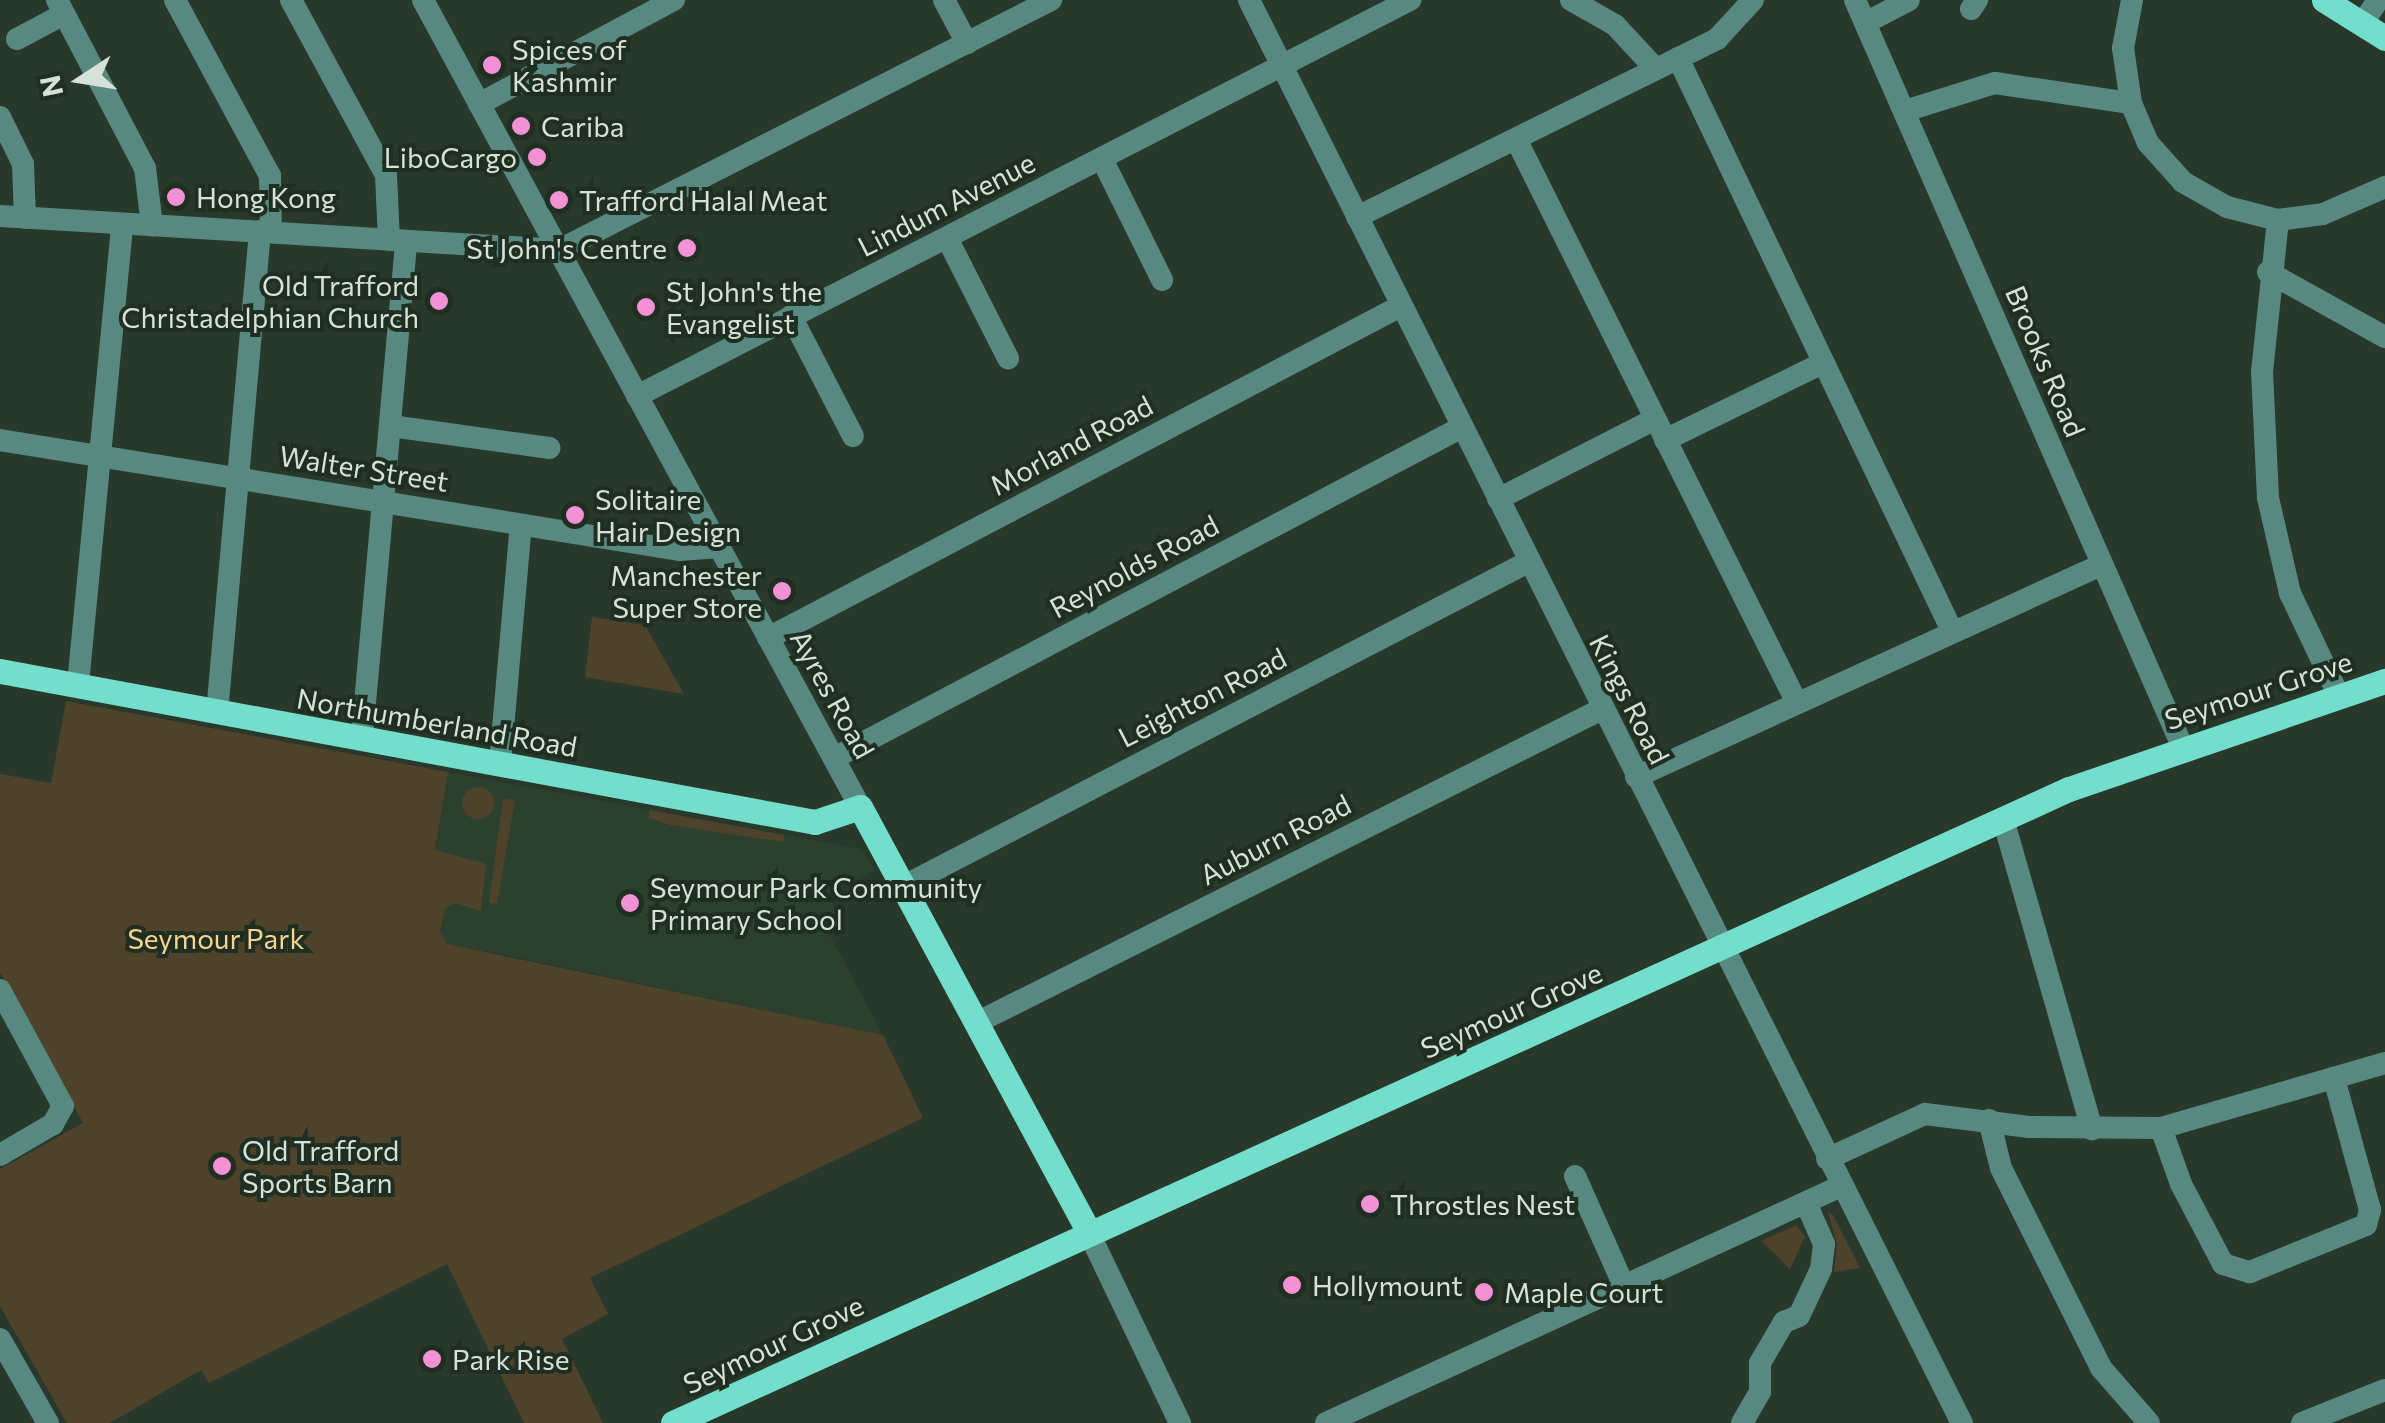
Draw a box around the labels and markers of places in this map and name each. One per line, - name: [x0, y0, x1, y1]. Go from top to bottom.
- place label: Spices of Kashmir: [512, 32, 626, 98]
- marker: Spices of Kashmir: [481, 54, 503, 76]
- place label: Cariba: [541, 109, 624, 143]
- marker: Cariba: [510, 115, 532, 137]
- place label: LiboCargo: [384, 140, 517, 174]
- marker: LiboCargo: [526, 146, 548, 168]
- place label: Hong Kong: [196, 180, 336, 214]
- place label: Trafford Halal Meat: [579, 183, 827, 217]
- marker: Hong Kong: [165, 186, 187, 208]
- marker: Trafford Halal Meat: [548, 189, 570, 211]
- place label: St John's Centre: [466, 231, 667, 265]
- marker: St John's Centre: [676, 237, 698, 259]
- place label: Old Trafford Christadelphian Church: [121, 268, 419, 334]
- place label: St John's the Evangelist: [666, 274, 822, 340]
- marker: Old Trafford Christadelphian Church: [428, 290, 450, 312]
- marker: St John's the Evangelist: [635, 296, 657, 318]
- place label: Solitaire Hair Design: [595, 482, 741, 548]
- marker: Solitaire Hair Design: [564, 504, 586, 526]
- place label: Manchester Super Store: [610, 558, 762, 624]
- marker: Manchester Super Store: [771, 580, 793, 602]
- place label: Seymour Park Community Primary School: [650, 870, 982, 936]
- marker: Seymour Park Community Primary School: [619, 892, 641, 914]
- place label: Old Trafford Sports Barn: [242, 1133, 399, 1199]
- marker: Old Trafford Sports Barn: [211, 1155, 233, 1177]
- place label: Throstles Nest: [1390, 1187, 1575, 1221]
- marker: Throstles Nest: [1359, 1193, 1381, 1215]
- place label: Hollymount: [1312, 1268, 1463, 1302]
- marker: Hollymount: [1281, 1274, 1303, 1296]
- place label: Maple Court: [1504, 1275, 1663, 1309]
- marker: Maple Court: [1473, 1281, 1495, 1303]
- place label: Park Rise: [452, 1342, 569, 1376]
- marker: Park Rise: [421, 1348, 443, 1370]

